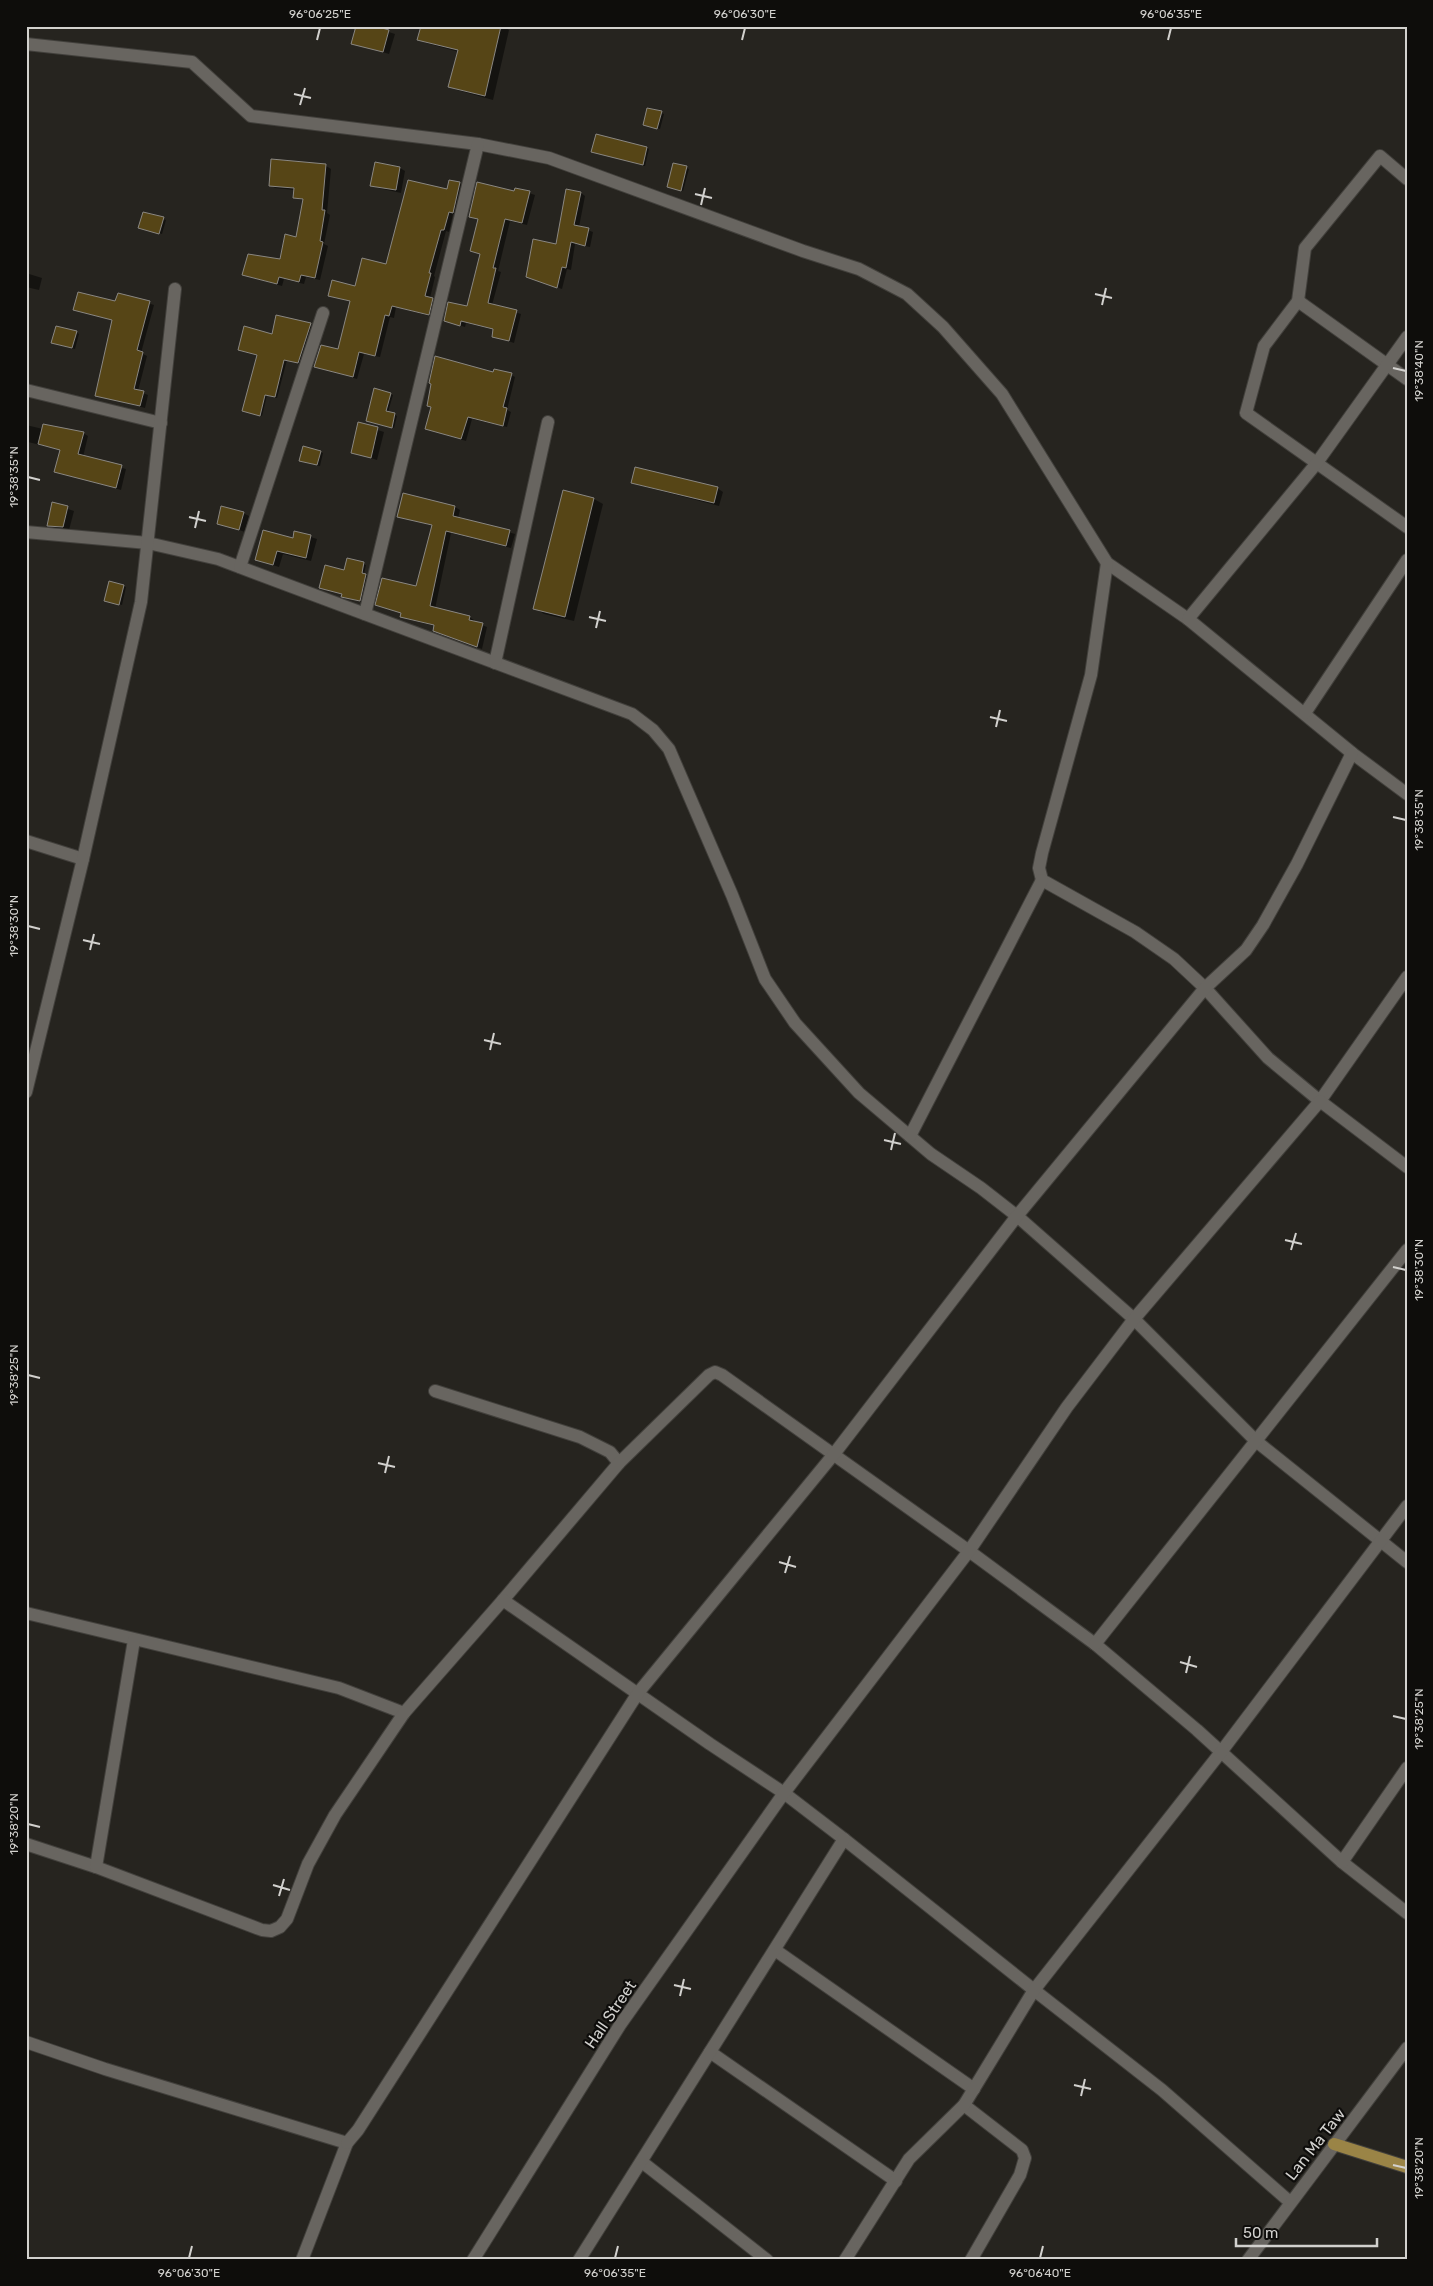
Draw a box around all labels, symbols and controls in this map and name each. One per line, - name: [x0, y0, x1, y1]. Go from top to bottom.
- text: 96°06'25"E: [289, 7, 351, 21]
- text: 96°06'30"E: [714, 7, 776, 21]
- text: 96°06'35"E: [1140, 7, 1202, 21]
- text: 19°38'40"N: [1412, 340, 1426, 402]
- text: 19°38'35"N: [7, 446, 21, 508]
- text: 19°38'35"N: [1412, 789, 1426, 851]
- text: 19°38'30"N: [7, 895, 21, 957]
- text: 19°38'30"N: [1412, 1239, 1426, 1301]
- text: 19°38'25"N: [7, 1344, 21, 1406]
- text: 19°38'25"N: [1412, 1688, 1426, 1750]
- text: 19°38'20"N: [7, 1793, 21, 1855]
- street label: Hall Street: [581, 1977, 640, 2052]
- street label: Lan Ma Taw: [1281, 2104, 1349, 2184]
- text: 19°38'20"N: [1412, 2137, 1426, 2199]
- scale bar: [1236, 2216, 1377, 2248]
- text: 50 m: [1243, 2224, 1278, 2242]
- text: 96°06'30"E: [158, 2266, 220, 2280]
- text: 96°06'35"E: [584, 2266, 646, 2280]
- text: 96°06'40"E: [1009, 2266, 1071, 2280]

